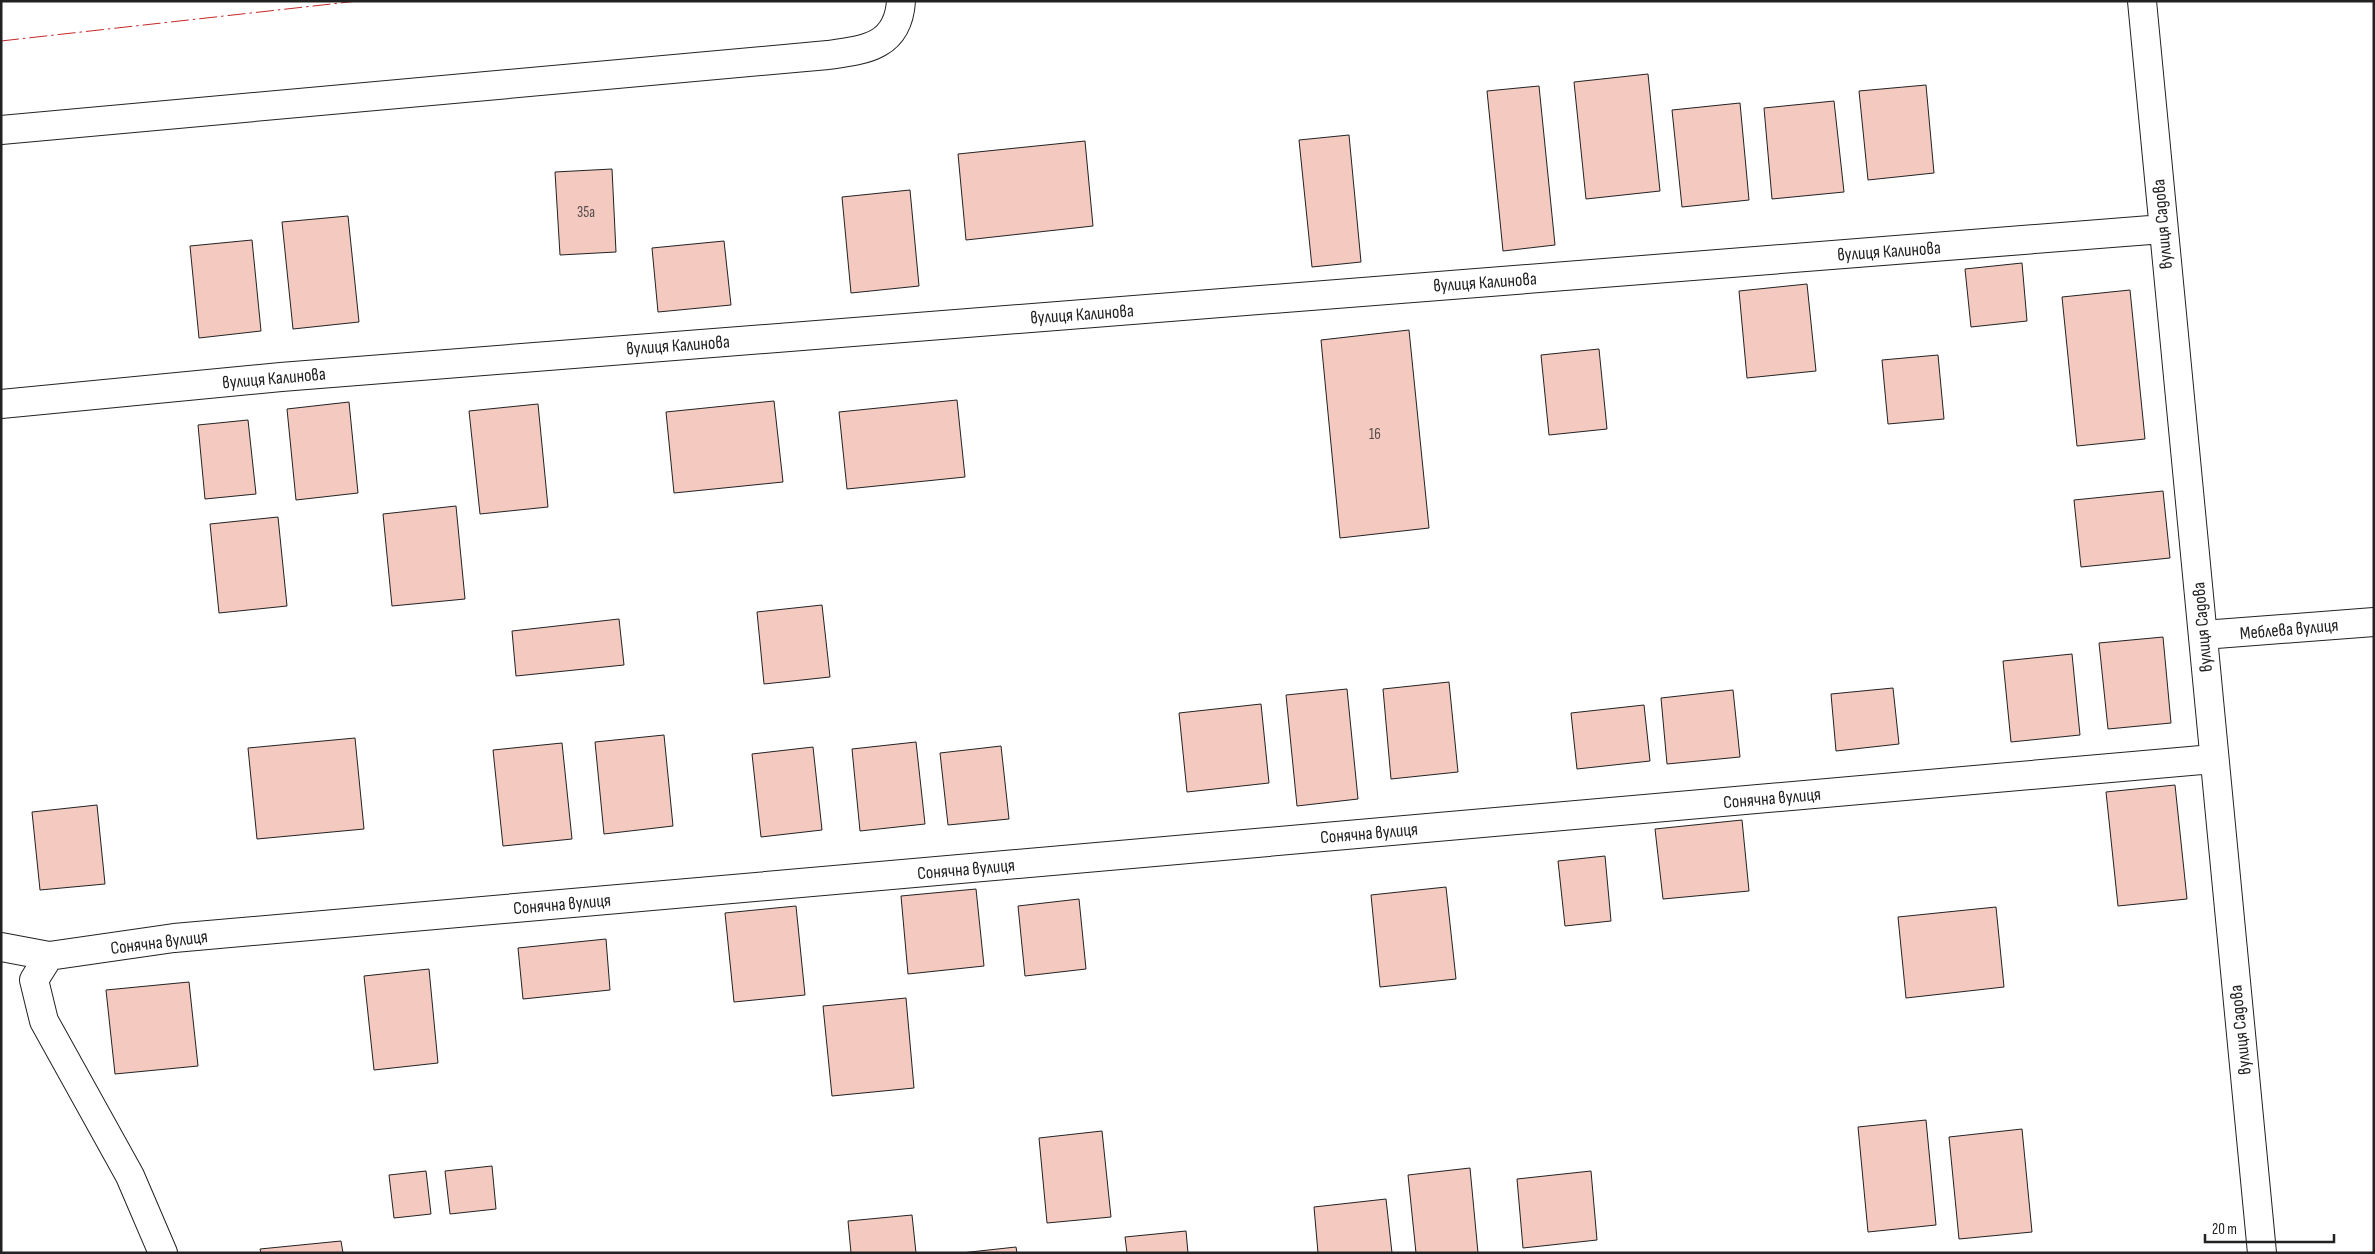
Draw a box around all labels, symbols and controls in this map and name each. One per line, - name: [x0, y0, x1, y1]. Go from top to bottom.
- street label: вулиця Садова: [2148, 178, 2177, 270]
- house number: 35а: [577, 203, 595, 222]
- street label: вулиця Калинова: [1837, 237, 1942, 266]
- street label: вулиця Калинова: [1433, 268, 1538, 297]
- street label: вулиця Калинова: [1030, 300, 1135, 329]
- street label: вулиця Калинова: [626, 331, 731, 360]
- street label: вулиця Калинова: [221, 364, 327, 393]
- house number: 16: [1369, 425, 1381, 444]
- street label: вулиця Садова: [2188, 581, 2217, 673]
- street label: Меблева вулиця: [2239, 615, 2339, 644]
- street label: Сонячна вулиця: [1722, 784, 1822, 813]
- street label: Сонячна вулиця: [1319, 819, 1419, 848]
- street label: Сонячна вулиця: [916, 855, 1016, 884]
- street label: Сонячна вулиця: [512, 890, 612, 919]
- street label: Сонячна вулиця: [109, 926, 209, 959]
- street label: вулиця Садова: [2225, 984, 2256, 1076]
- scale bar: [2205, 1212, 2334, 1244]
- text: 20 m: [2212, 1220, 2237, 1239]

